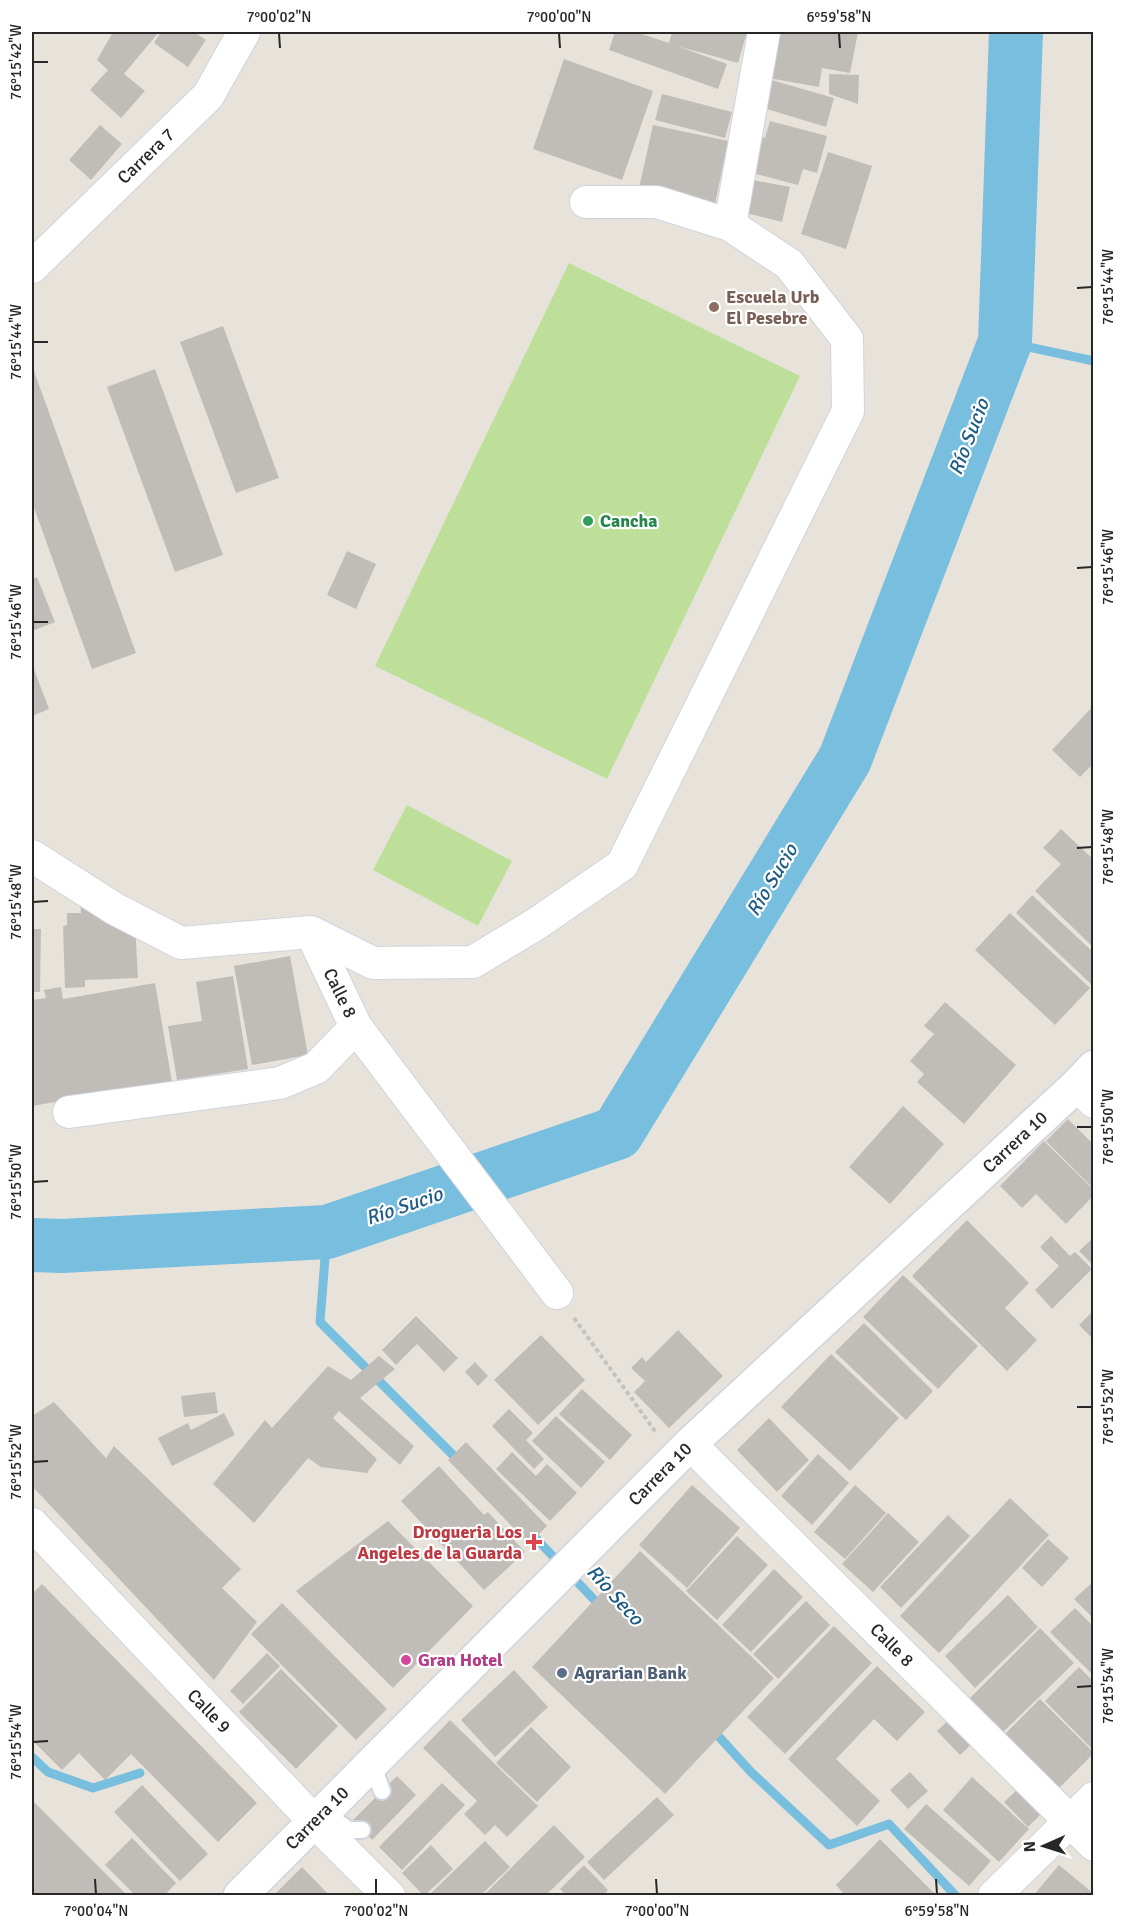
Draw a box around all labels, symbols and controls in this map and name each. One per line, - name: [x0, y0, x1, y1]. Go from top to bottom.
- text: 7°00'02"N: [246, 8, 312, 26]
- text: 7°00'00"N: [526, 8, 592, 26]
- text: 6°59'58"N: [806, 8, 872, 26]
- text: 76°15'42"W: [7, 24, 25, 100]
- street label: Carrera 7: [113, 123, 179, 189]
- text: 76°15'44"W: [1099, 249, 1117, 325]
- place label: Escuela Urb El Pesebre: [726, 286, 820, 329]
- marker: Escuela Urb El Pesebre: [707, 300, 721, 314]
- text: 76°15'44"W: [7, 304, 25, 380]
- water label: Río Sucio: [943, 394, 996, 479]
- place label: Cancha: [600, 510, 658, 532]
- marker: Cancha: [581, 514, 595, 528]
- text: 76°15'46"W: [1099, 529, 1117, 605]
- text: 76°15'46"W: [7, 584, 25, 660]
- text: 76°15'48"W: [1099, 809, 1117, 885]
- water label: Río Sucio: [741, 838, 804, 921]
- text: 76°15'48"W: [7, 864, 25, 940]
- street label: Calle 8: [319, 964, 361, 1022]
- text: 76°15'50"W: [1099, 1089, 1117, 1165]
- street label: Carrera 10: [978, 1106, 1052, 1178]
- text: 76°15'50"W: [7, 1144, 25, 1220]
- water label: Río Sucio: [362, 1181, 447, 1231]
- text: 76°15'52"W: [1099, 1369, 1117, 1445]
- text: 76°15'52"W: [7, 1424, 25, 1500]
- street label: Carrera 10: [624, 1438, 696, 1510]
- place label: Drogueria Los Angeles de la Guarda: [358, 1521, 522, 1564]
- marker: Drogueria Los Angeles de la Guarda: [527, 1535, 541, 1549]
- water label: Río Seco: [581, 1559, 650, 1632]
- street label: Calle 8: [866, 1619, 918, 1671]
- text: 76°15'54"W: [1099, 1648, 1117, 1724]
- place label: Gran Hotel: [418, 1649, 503, 1671]
- marker: Gran Hotel: [399, 1653, 413, 1667]
- place label: Agrarian Bank: [574, 1662, 687, 1684]
- marker: Agrarian Bank: [555, 1666, 569, 1680]
- street label: Calle 9: [183, 1684, 235, 1738]
- text: 76°15'54"W: [7, 1704, 25, 1780]
- street label: Carrera 10: [281, 1782, 353, 1854]
- north arrow: [1014, 1816, 1074, 1876]
- text: N: [1020, 1841, 1040, 1853]
- text: 7°00'04"N: [63, 1902, 129, 1920]
- text: 7°00'02"N: [343, 1902, 409, 1920]
- text: 7°00'00"N: [624, 1902, 690, 1920]
- text: 6°59'58"N: [904, 1902, 970, 1920]

